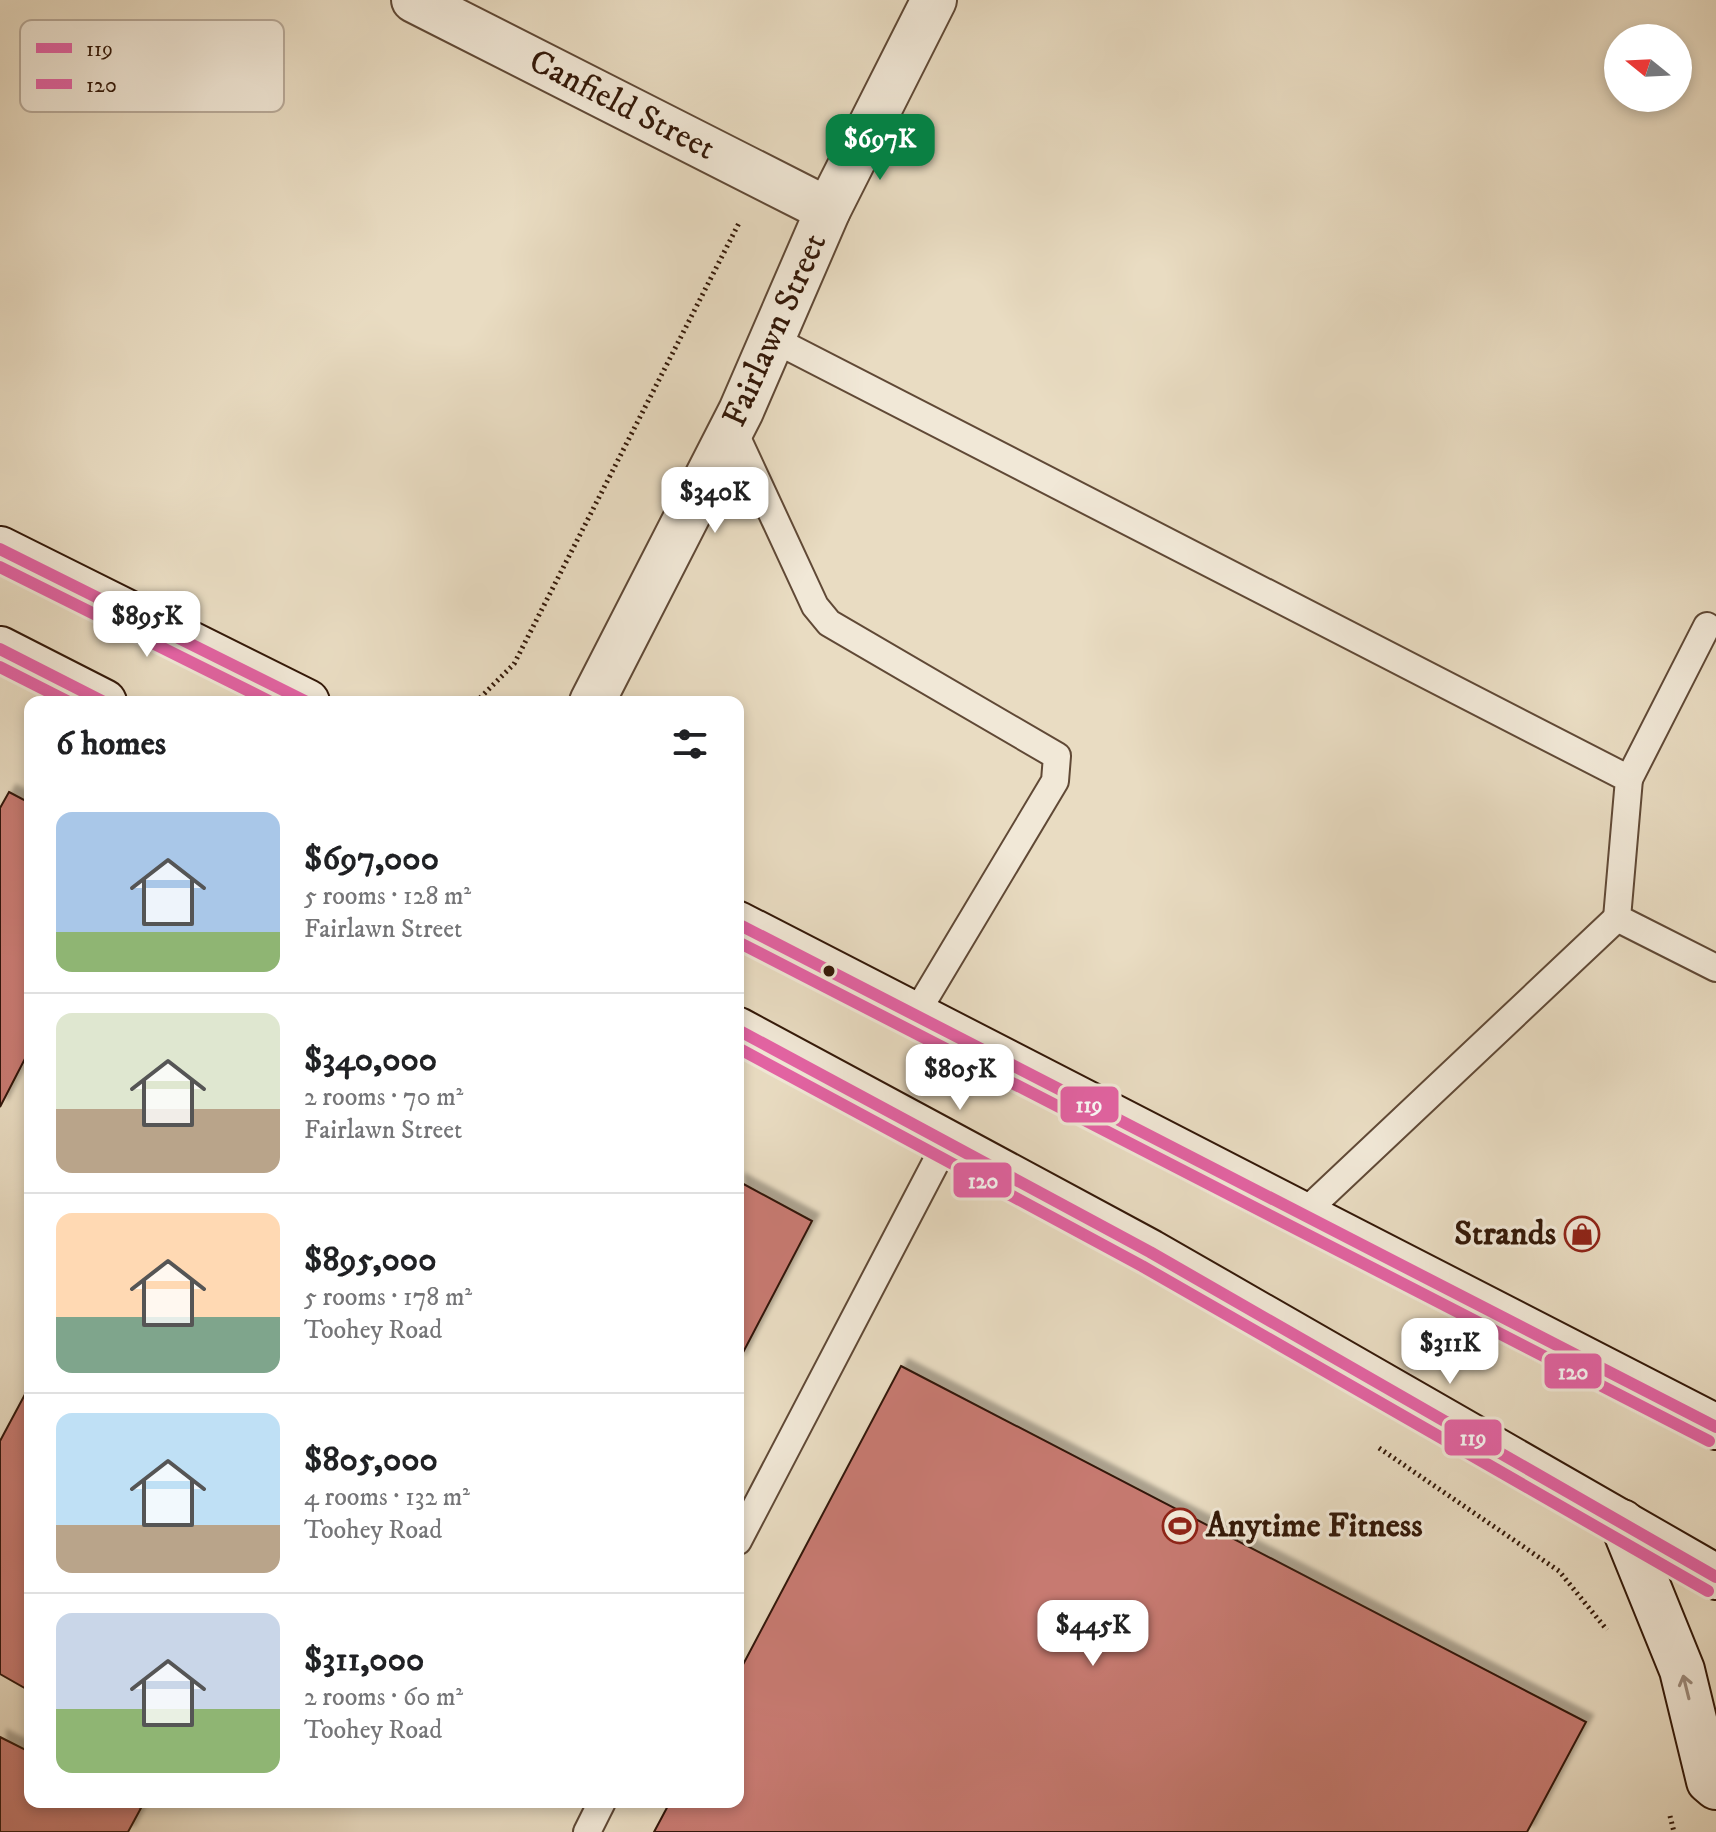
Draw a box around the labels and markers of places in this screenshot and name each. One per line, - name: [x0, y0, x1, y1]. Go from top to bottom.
- pin: $697K: [824, 114, 936, 182]
- pin: $340K: [659, 467, 771, 535]
- pin: $895K: [91, 591, 203, 659]
- unlabelled marker: [821, 963, 837, 979]
- pin: $805K: [904, 1044, 1016, 1112]
- place label: Strands: [1454, 1213, 1556, 1255]
- shop icon: Strands: [1563, 1215, 1601, 1253]
- pin: $311K: [1394, 1318, 1506, 1386]
- place label: Anytime Fitness: [1205, 1505, 1423, 1547]
- sports icon: Anytime Fitness: [1161, 1507, 1199, 1545]
- pin: $445K: [1037, 1600, 1149, 1668]

